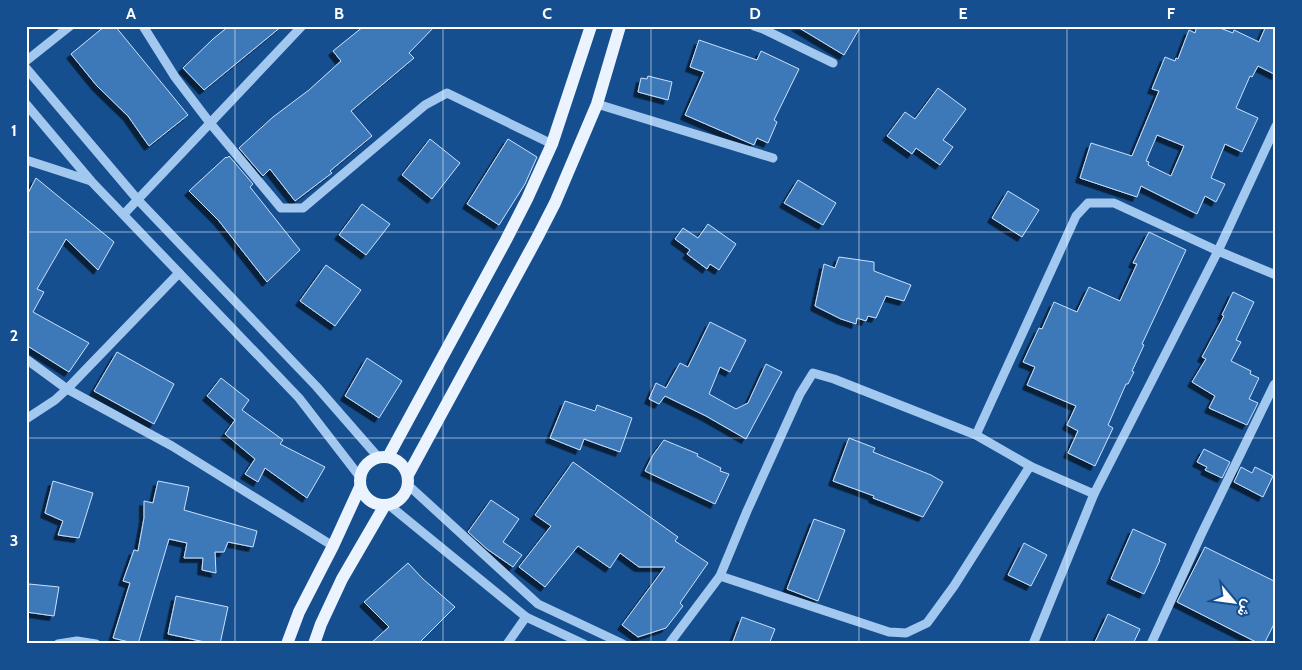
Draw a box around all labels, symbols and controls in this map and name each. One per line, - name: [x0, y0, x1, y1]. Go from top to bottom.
- text: A: [126, 4, 136, 23]
- text: B: [334, 4, 344, 23]
- text: C: [542, 4, 552, 23]
- text: D: [749, 4, 761, 23]
- text: E: [958, 4, 968, 23]
- text: F: [1167, 4, 1176, 23]
- text: 1: [11, 121, 17, 140]
- text: 2: [10, 326, 18, 345]
- text: 3: [10, 531, 18, 550]
- north arrow: [1210, 578, 1260, 628]
- text: ش: [1233, 597, 1257, 620]

